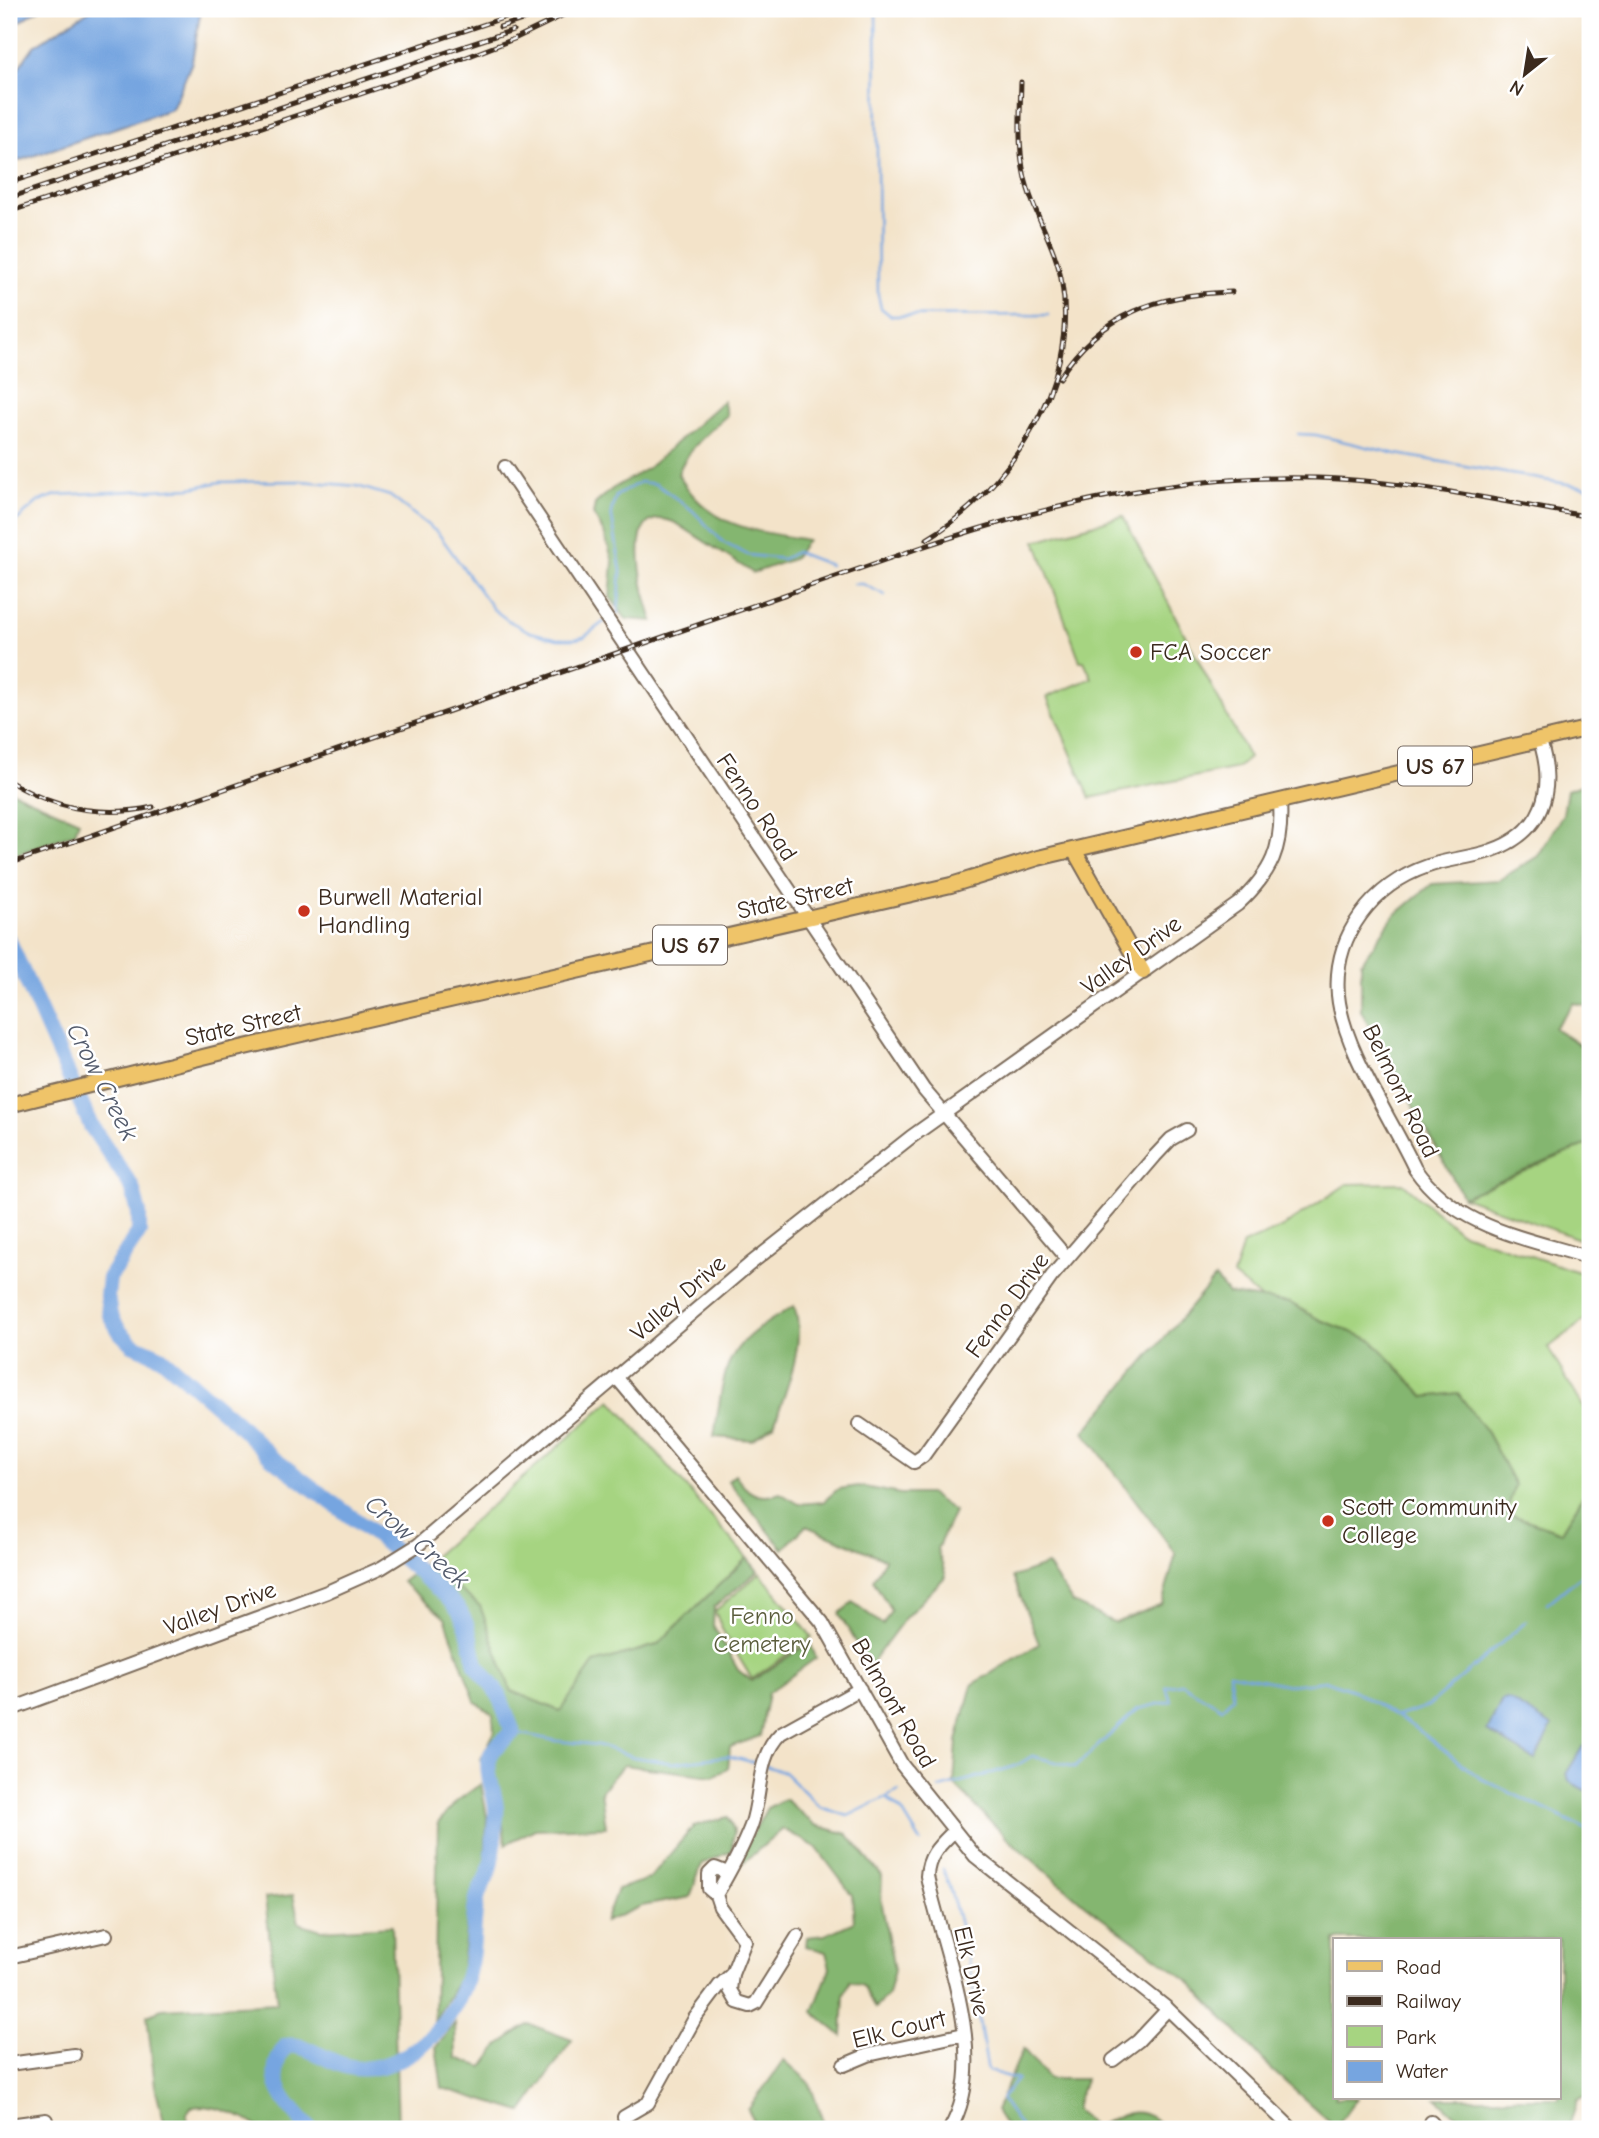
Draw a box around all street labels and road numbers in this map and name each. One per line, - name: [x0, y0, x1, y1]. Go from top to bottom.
- road number: US 67: [1398, 746, 1472, 786]
- street label: Fenno Road: [711, 748, 803, 866]
- street label: State Street: [734, 871, 857, 925]
- street label: Valley Drive: [1076, 909, 1186, 1001]
- road number: US 67: [653, 926, 727, 964]
- street label: State Street: [182, 998, 305, 1052]
- street label: Belmont Road: [1357, 1020, 1445, 1162]
- street label: Fenno Drive: [959, 1247, 1055, 1363]
- street label: Valley Drive: [625, 1249, 731, 1347]
- street label: Valley Drive: [160, 1575, 280, 1641]
- street label: Belmont Road: [846, 1633, 942, 1773]
- street label: Elk Drive: [948, 1924, 996, 2018]
- street label: Elk Court: [849, 2004, 950, 2054]

